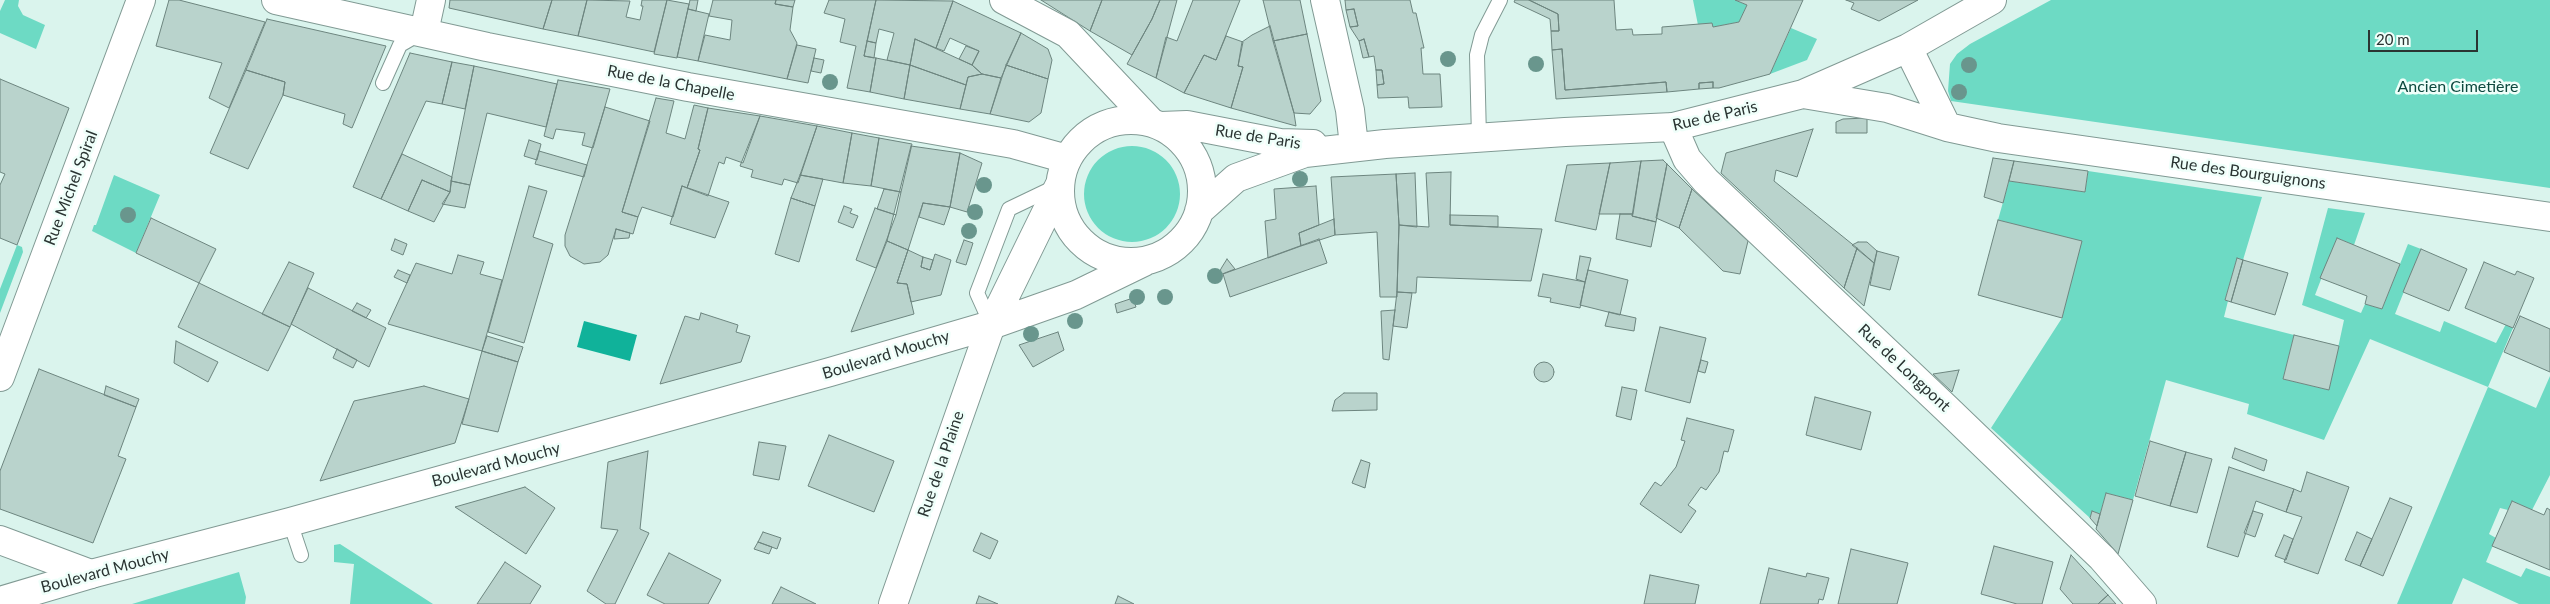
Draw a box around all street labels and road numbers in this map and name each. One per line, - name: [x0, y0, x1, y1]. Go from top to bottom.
- street label: Rue de la Chapelle: [606, 61, 736, 105]
- street label: Rue de Paris: [1671, 97, 1759, 135]
- street label: Rue de Paris: [1214, 121, 1302, 153]
- street label: Rue Michel Spiral: [40, 128, 102, 248]
- street label: Rue des Bourguignons: [2169, 153, 2327, 193]
- street label: Rue de Longpont: [1854, 320, 1954, 416]
- street label: Boulevard Mouchy: [820, 327, 952, 383]
- street label: Rue de la Plaine: [914, 408, 968, 520]
- street label: Boulevard Mouchy: [430, 439, 562, 491]
- street label: Boulevard Mouchy: [39, 545, 171, 597]

